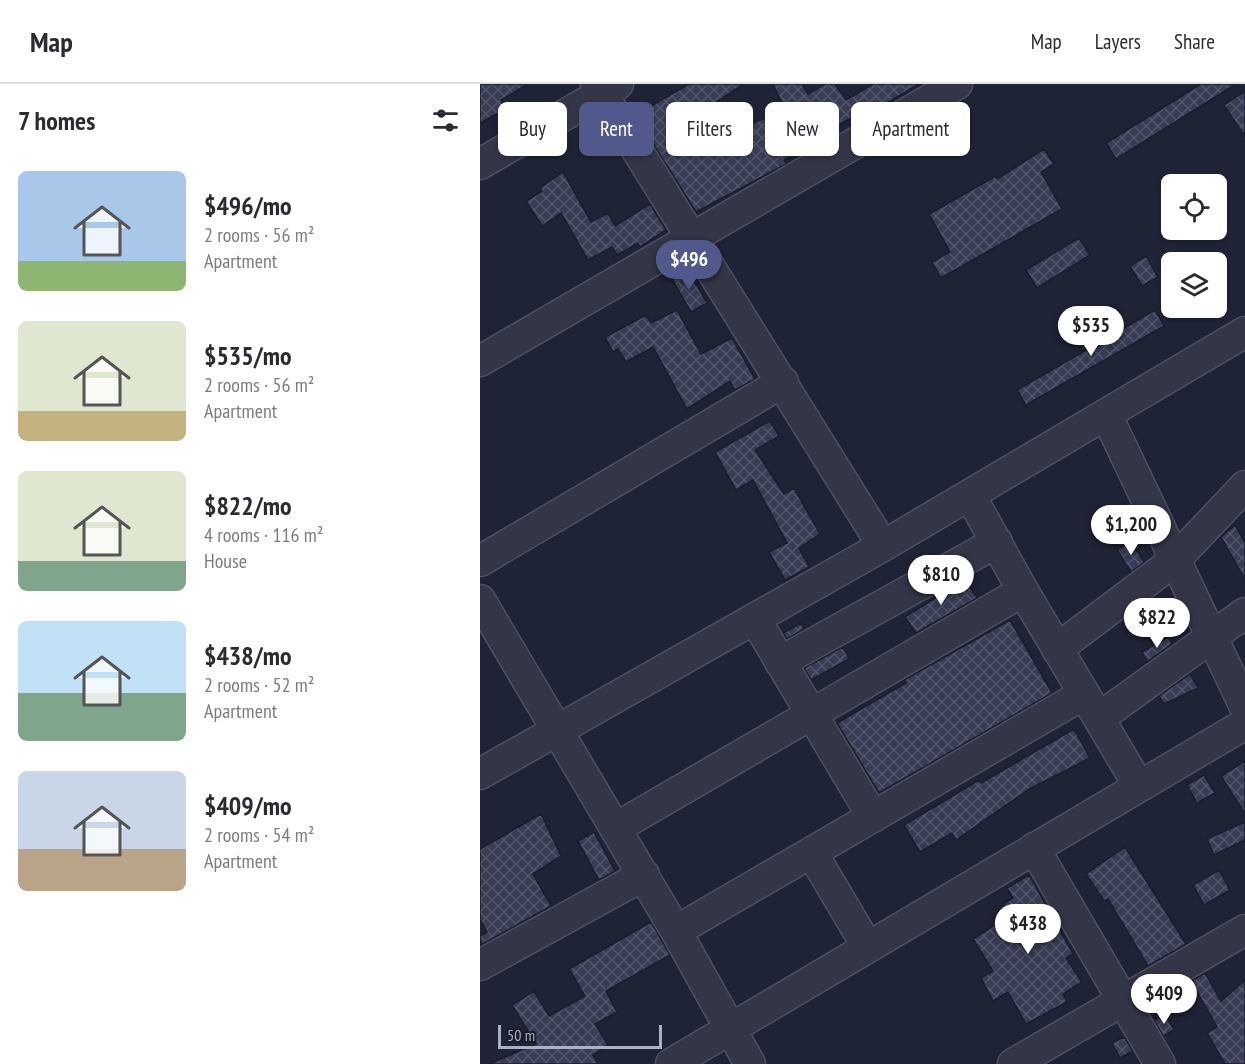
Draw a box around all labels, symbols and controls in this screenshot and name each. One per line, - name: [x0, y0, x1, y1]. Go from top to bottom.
- text: Map: [30, 23, 73, 60]
- text: Map: [1031, 28, 1062, 55]
- text: Layers: [1095, 28, 1141, 55]
- text: Share: [1174, 28, 1215, 55]
- chip: Buy: [498, 102, 567, 156]
- chip: Rent: [579, 102, 654, 156]
- chip: Filters: [666, 102, 753, 156]
- chip: New: [765, 102, 839, 156]
- chip: Apartment: [851, 102, 970, 156]
- text: 7 homes: [18, 104, 95, 137]
- icon: filters: [429, 104, 462, 137]
- map controls: [1161, 174, 1227, 318]
- button: locate: [1161, 174, 1227, 240]
- text: $496/mo: [204, 189, 292, 222]
- icon: home: [66, 195, 138, 267]
- text: 2 rooms · 56 m²: [204, 222, 314, 248]
- pin: $496: [653, 240, 725, 291]
- text: $496: [670, 246, 708, 272]
- text: Apartment: [204, 248, 277, 274]
- button: layers: [1161, 252, 1227, 318]
- pin: $535: [1055, 306, 1127, 357]
- text: $535: [1072, 312, 1110, 338]
- text: $535/mo: [204, 339, 292, 372]
- icon: home: [66, 345, 138, 417]
- text: 2 rooms · 56 m²: [204, 372, 314, 398]
- text: Apartment: [204, 398, 277, 424]
- text: $822/mo: [204, 489, 292, 522]
- icon: home: [66, 495, 138, 567]
- pin: $1,200: [1082, 505, 1180, 556]
- text: $1,200: [1105, 511, 1157, 537]
- text: 4 rooms · 116 m²: [204, 522, 323, 548]
- text: House: [204, 548, 247, 574]
- pin: $810: [905, 555, 977, 606]
- text: $810: [922, 561, 960, 587]
- pin: $822: [1121, 598, 1193, 649]
- text: $822: [1138, 604, 1176, 630]
- text: $438/mo: [204, 639, 292, 672]
- icon: home: [66, 645, 138, 717]
- text: 2 rooms · 52 m²: [204, 672, 314, 698]
- text: Apartment: [204, 698, 277, 724]
- text: $409/mo: [204, 789, 292, 822]
- icon: home: [66, 795, 138, 867]
- text: 2 rooms · 54 m²: [204, 822, 314, 848]
- text: Apartment: [204, 848, 277, 874]
- pin: $438: [992, 904, 1064, 955]
- text: $438: [1009, 910, 1047, 936]
- pin: $409: [1128, 974, 1200, 1025]
- text: $409: [1145, 980, 1183, 1006]
- scale bar: [498, 1022, 662, 1050]
- text: 50 m: [507, 1025, 535, 1045]

